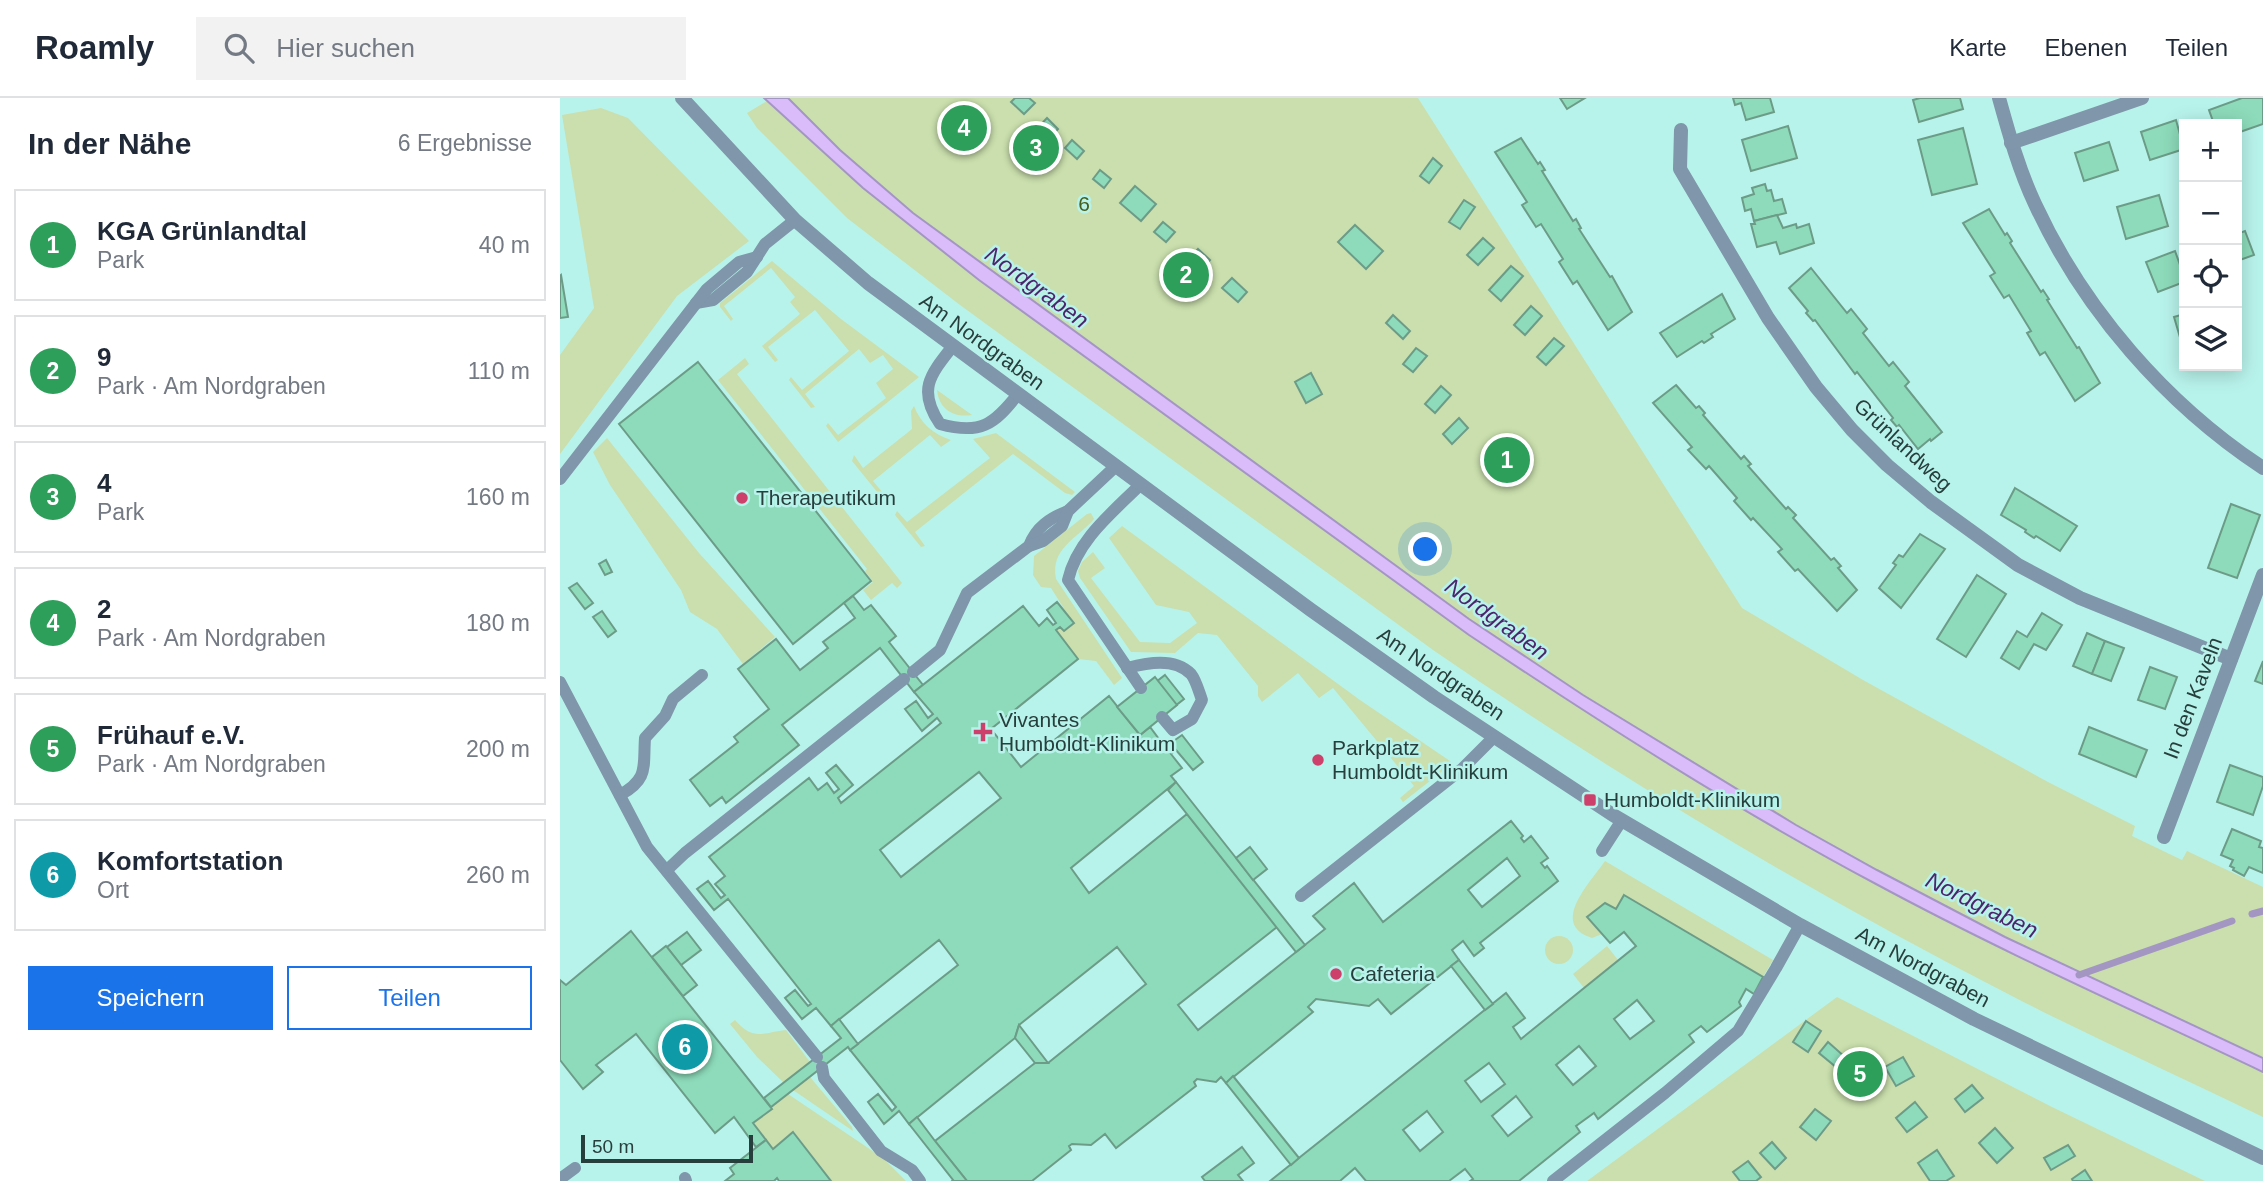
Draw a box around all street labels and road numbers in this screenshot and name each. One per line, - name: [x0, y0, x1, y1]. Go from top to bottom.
- street label: Am Nordgraben: [916, 289, 1049, 394]
- street label: Grünlandweg: [1850, 394, 1957, 496]
- street label: Am Nordgraben: [1373, 623, 1509, 725]
- street label: In den Kaveln: [2159, 634, 2226, 762]
- street label: Am Nordgraben: [1852, 922, 1994, 1012]

